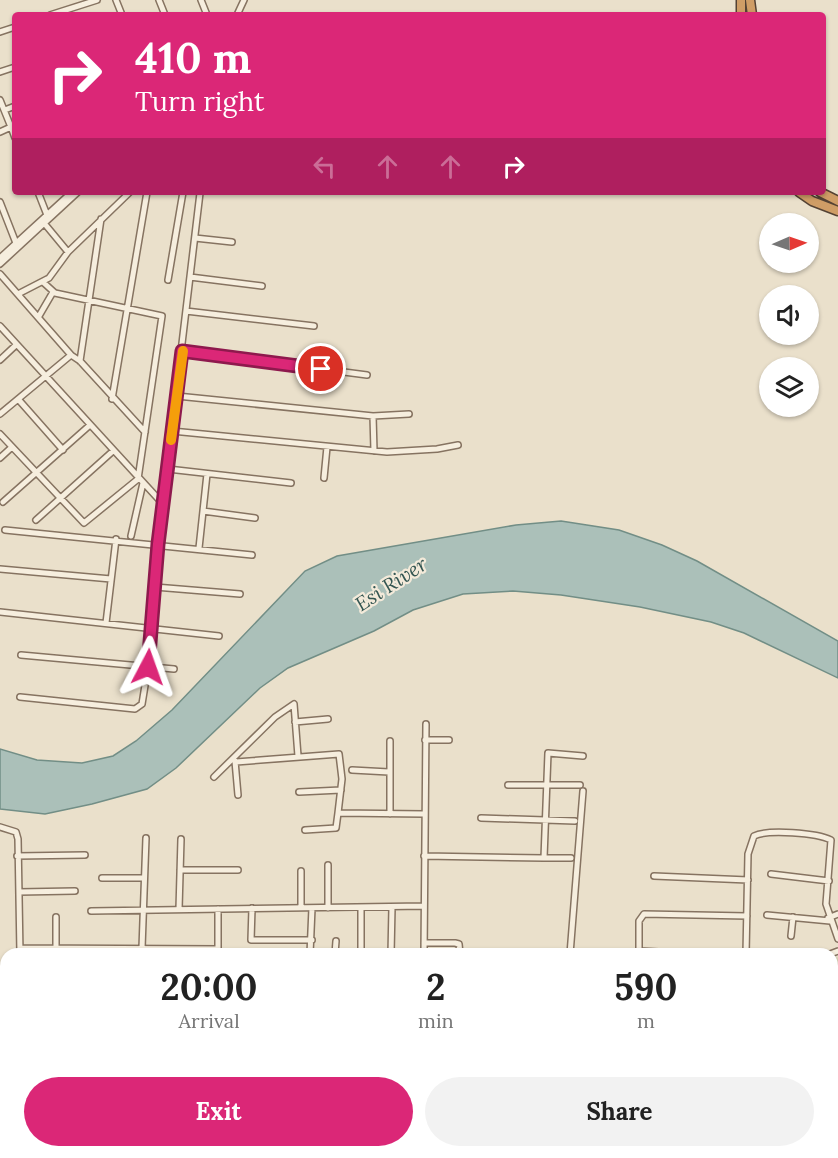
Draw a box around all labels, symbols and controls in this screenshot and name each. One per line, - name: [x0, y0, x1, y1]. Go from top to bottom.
- text: 410 m: [135, 31, 251, 85]
- icon: right: [36, 36, 114, 114]
- text: Turn right: [135, 84, 264, 118]
- icon: left: [308, 150, 341, 183]
- icon: ahead: [371, 150, 404, 183]
- icon: ahead: [434, 150, 467, 183]
- icon: right: [497, 150, 530, 183]
- north arrow: [759, 213, 819, 273]
- map controls: [759, 213, 819, 417]
- button: sound: [759, 285, 819, 345]
- pin: [295, 343, 346, 394]
- icon: arrive: [304, 352, 337, 385]
- button: layers: [759, 357, 819, 417]
- water label: Esi River: [350, 551, 432, 616]
- position arrow: [116, 635, 180, 699]
- text: 20:00: [161, 964, 257, 1010]
- text: 2: [426, 964, 446, 1010]
- text: 590: [614, 964, 677, 1010]
- text: Arrival: [178, 1008, 240, 1033]
- text: min: [418, 1008, 454, 1033]
- text: m: [637, 1008, 655, 1033]
- button: Exit: [24, 1077, 413, 1146]
- button: Share: [425, 1077, 814, 1146]

